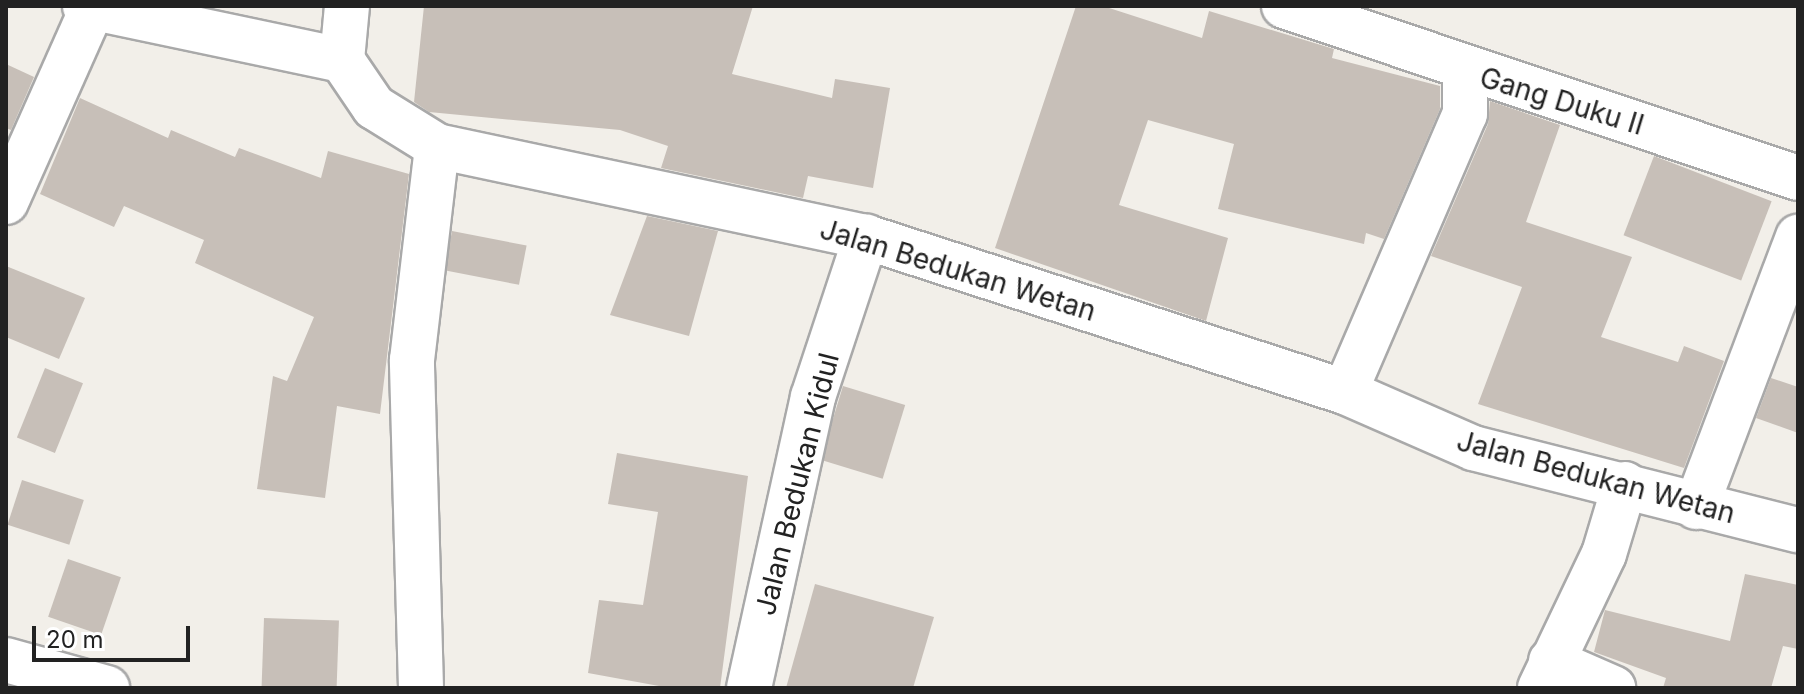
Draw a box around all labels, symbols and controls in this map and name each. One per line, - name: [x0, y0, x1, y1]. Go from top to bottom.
- street label: Gang Duku II: [1476, 60, 1648, 142]
- street label: Jalan Bedukan Wetan: [816, 212, 1100, 328]
- street label: Jalan Bedukan Kidul: [748, 349, 846, 619]
- street label: Jalan Bedukan Wetan: [1453, 424, 1739, 530]
- scale bar: [36, 610, 194, 660]
- text: 20 m: [46, 625, 104, 654]

